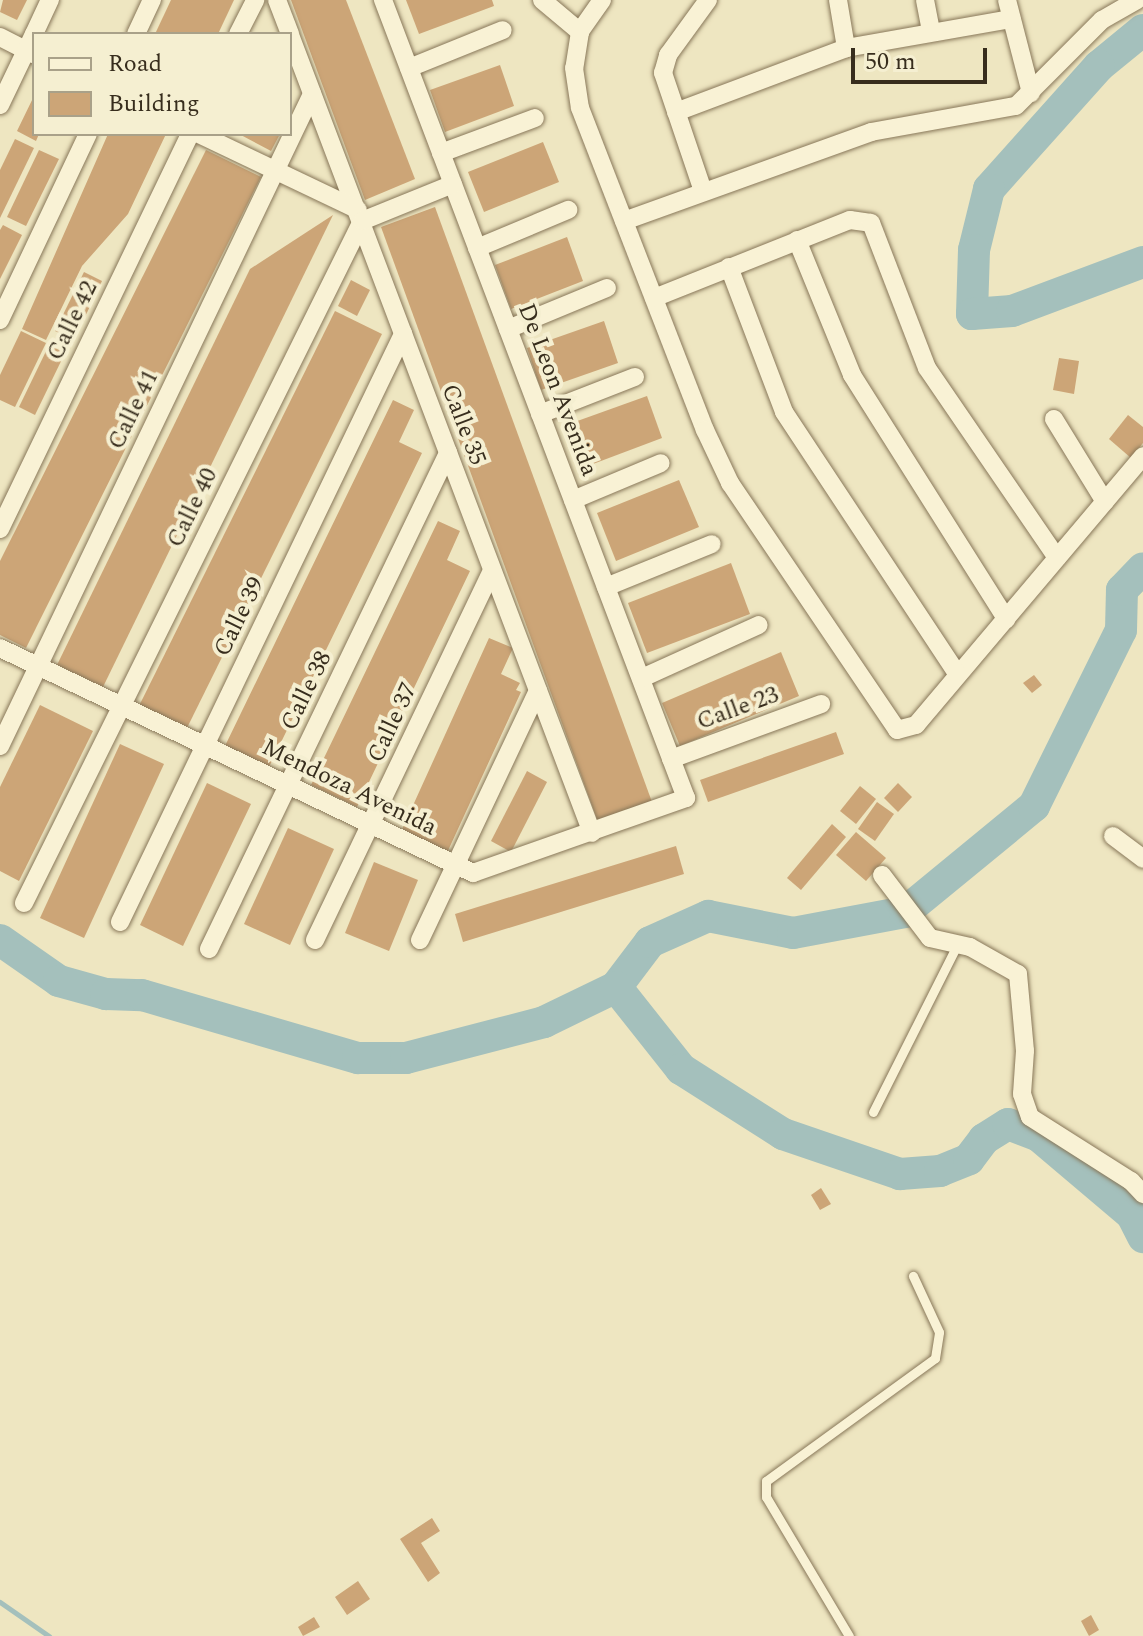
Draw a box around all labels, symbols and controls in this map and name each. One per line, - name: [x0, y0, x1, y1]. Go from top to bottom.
- legend: [32, 32, 292, 136]
- scale bar: [855, 32, 991, 82]
- text: 50 m: [865, 44, 916, 80]
- text: Road: [108, 46, 162, 82]
- text: Building: [108, 86, 200, 122]
- street label: Calle 42: [41, 277, 105, 365]
- street label: De Leon Avenida: [511, 300, 603, 480]
- street label: Calle 41: [102, 366, 166, 454]
- street label: Calle 35: [434, 380, 492, 470]
- street label: Calle 40: [161, 464, 225, 552]
- street label: Calle 39: [208, 573, 272, 661]
- street label: Calle 38: [275, 647, 339, 735]
- street label: Calle 37: [362, 679, 424, 767]
- street label: Calle 23: [693, 681, 783, 737]
- street label: Mendoza Avenida: [257, 733, 441, 843]

